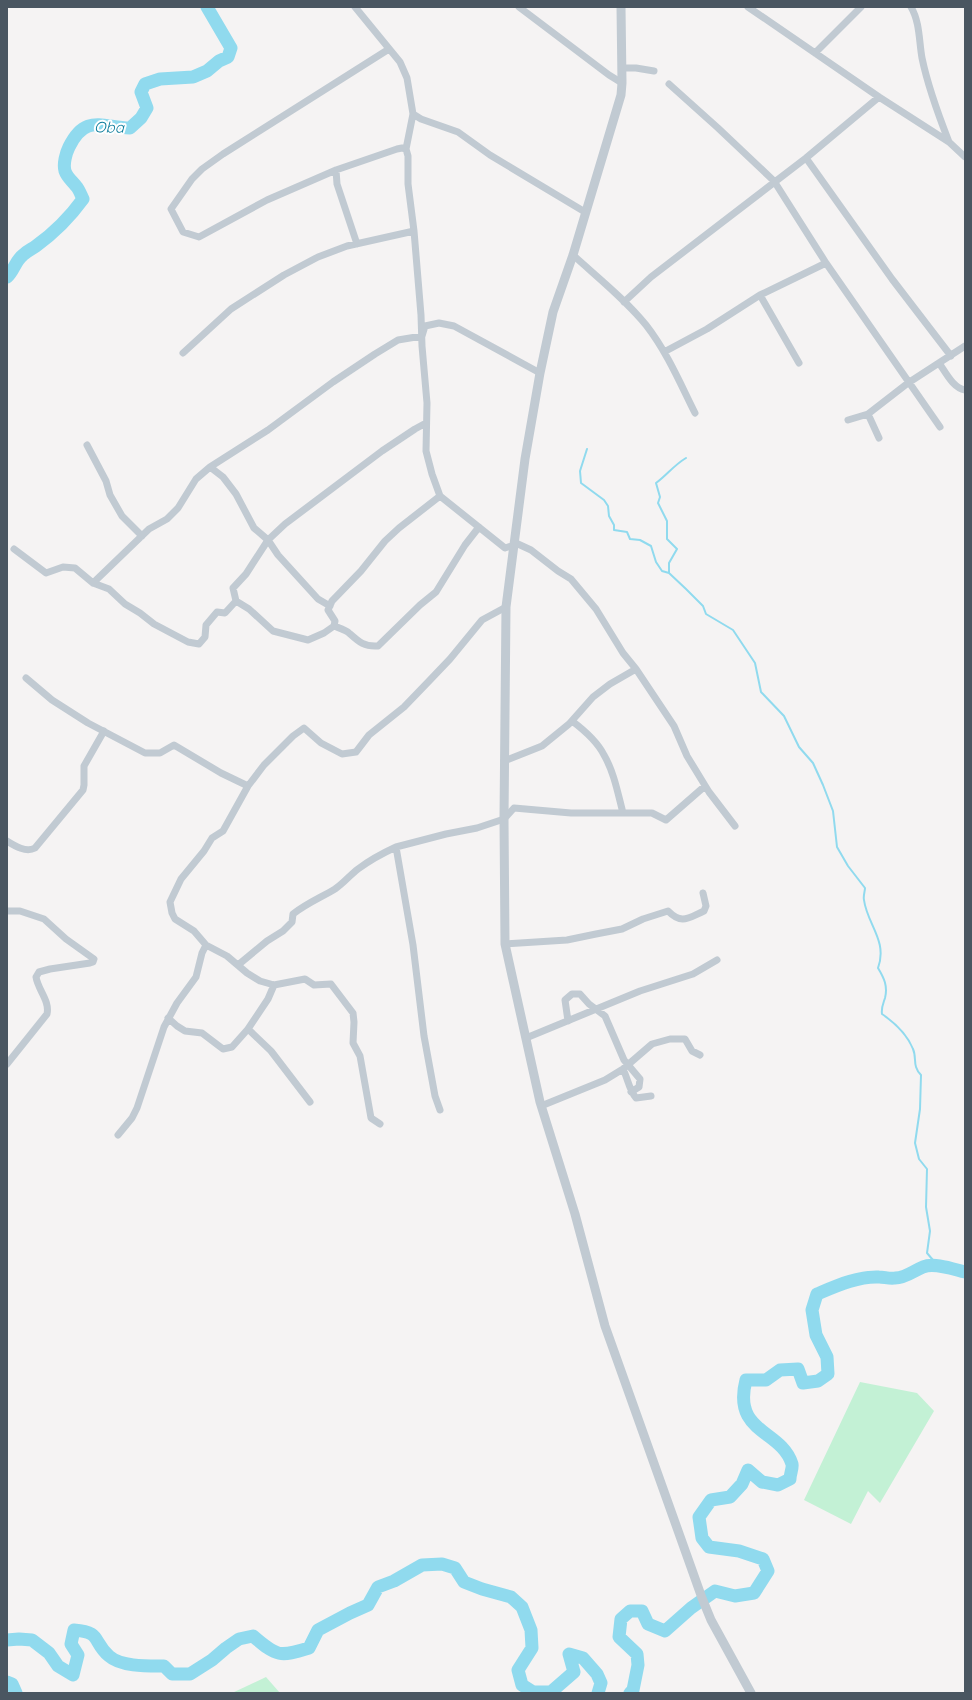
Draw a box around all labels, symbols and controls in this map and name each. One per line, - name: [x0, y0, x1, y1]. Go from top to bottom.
- water label: Oba: [94, 117, 125, 137]

